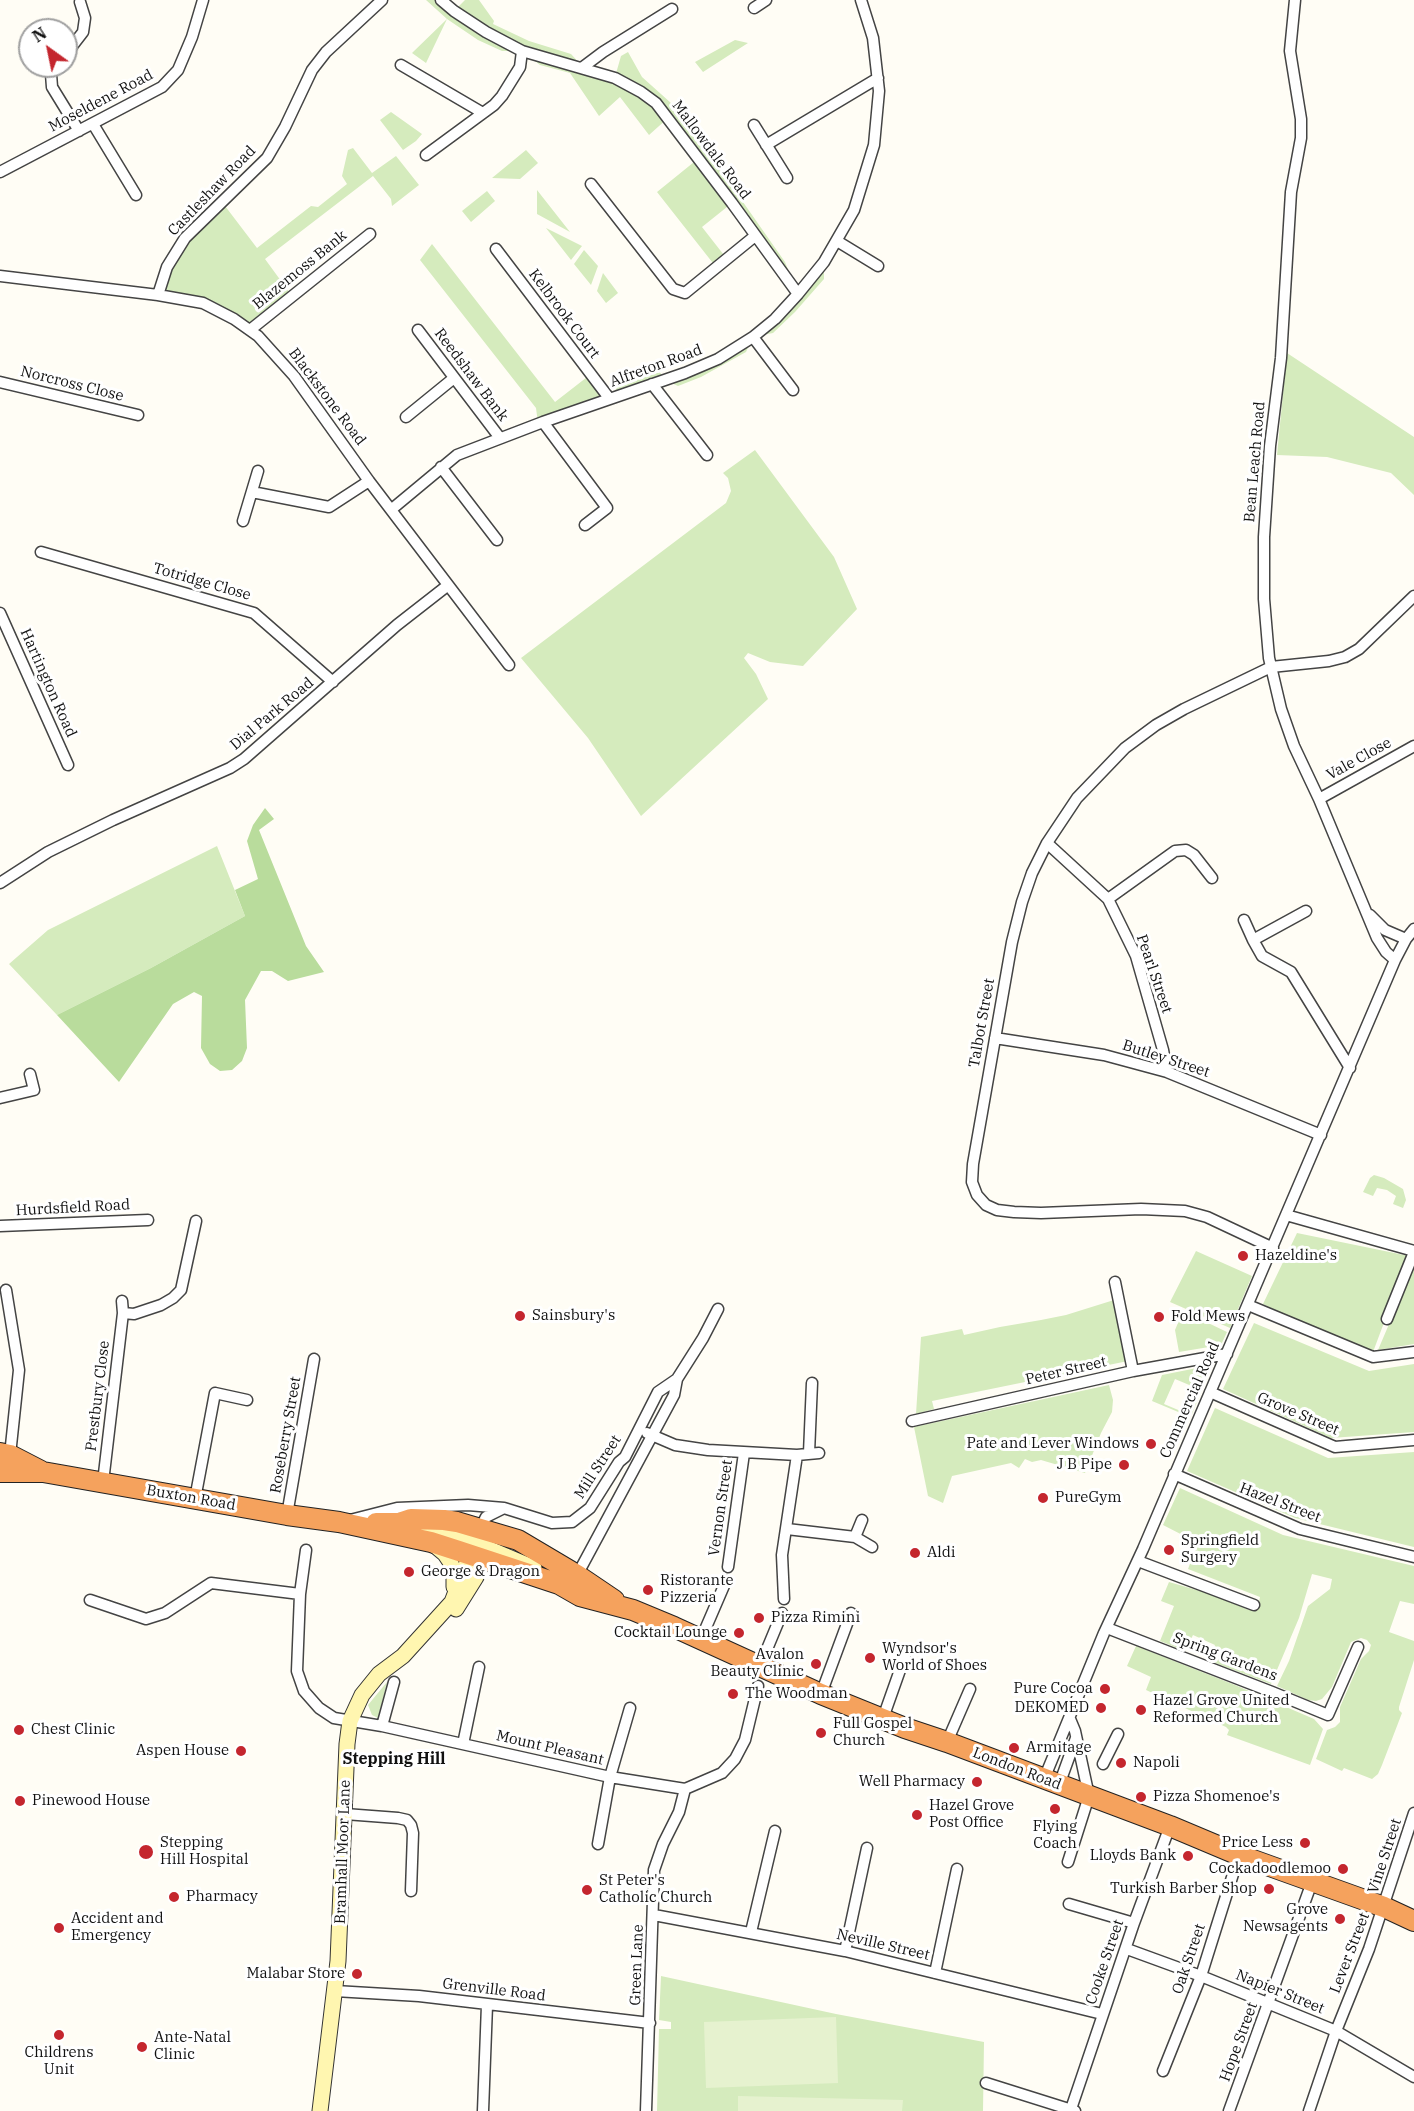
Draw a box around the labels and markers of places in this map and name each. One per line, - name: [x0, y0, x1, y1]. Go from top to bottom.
- place label: Hazeldine's: [1255, 1247, 1337, 1265]
- marker: Hazeldine's: [1236, 1249, 1250, 1263]
- place label: Sainsbury's: [532, 1307, 615, 1325]
- place label: Fold Mews: [1171, 1308, 1245, 1326]
- marker: Sainsbury's: [513, 1309, 527, 1323]
- marker: Fold Mews: [1152, 1310, 1166, 1324]
- place label: Pate and Lever Windows: [967, 1435, 1139, 1453]
- marker: Pate and Lever Windows: [1144, 1437, 1158, 1451]
- place label: J B Pipe: [1057, 1456, 1112, 1474]
- marker: J B Pipe: [1117, 1458, 1131, 1472]
- place label: PureGym: [1055, 1489, 1122, 1507]
- marker: PureGym: [1036, 1491, 1050, 1505]
- place label: Springfield Surgery: [1181, 1532, 1259, 1567]
- marker: Springfield Surgery: [1162, 1543, 1176, 1557]
- place label: Aldi: [927, 1544, 955, 1562]
- marker: Aldi: [908, 1546, 922, 1560]
- place label: George & Dragon: [421, 1563, 540, 1581]
- marker: George & Dragon: [402, 1565, 416, 1579]
- place label: Ristorante Pizzeria: [660, 1572, 734, 1607]
- marker: Ristorante Pizzeria: [641, 1583, 655, 1597]
- place label: Pizza Rimini: [771, 1609, 860, 1627]
- marker: Pizza Rimini: [752, 1611, 766, 1625]
- place label: Cocktail Lounge: [614, 1624, 727, 1642]
- marker: Cocktail Lounge: [732, 1626, 746, 1640]
- place label: Wyndsor's World of Shoes: [882, 1640, 987, 1675]
- place label: Avalon Beauty Clinic: [711, 1646, 804, 1681]
- marker: Wyndsor's World of Shoes: [863, 1651, 877, 1665]
- marker: Avalon Beauty Clinic: [809, 1657, 823, 1671]
- place label: Pure Cocoa: [1014, 1680, 1093, 1698]
- marker: Pure Cocoa: [1098, 1682, 1112, 1696]
- place label: The Woodman: [745, 1685, 848, 1703]
- marker: The Woodman: [726, 1687, 740, 1701]
- place label: Hazel Grove United Reformed Church: [1153, 1692, 1290, 1727]
- place label: DEKOMED: [1015, 1699, 1089, 1717]
- marker: DEKOMED: [1094, 1701, 1108, 1715]
- marker: Hazel Grove United Reformed Church: [1134, 1703, 1148, 1717]
- place label: Full Gospel Church: [833, 1715, 912, 1750]
- place label: Chest Clinic: [31, 1721, 115, 1739]
- marker: Chest Clinic: [12, 1723, 26, 1737]
- marker: Full Gospel Church: [814, 1726, 828, 1740]
- place label: Armitage: [1026, 1739, 1091, 1757]
- marker: Armitage: [1007, 1741, 1021, 1755]
- place label: Aspen House: [136, 1742, 229, 1760]
- marker: Aspen House: [234, 1744, 248, 1758]
- place label: Napoli: [1133, 1754, 1180, 1772]
- marker: Napoli: [1114, 1756, 1128, 1770]
- place label: Well Pharmacy: [859, 1773, 965, 1791]
- marker: Well Pharmacy: [970, 1775, 984, 1789]
- place label: Pizza Shomenoe's: [1153, 1788, 1280, 1806]
- marker: Pizza Shomenoe's: [1134, 1790, 1148, 1804]
- place label: Pinewood House: [32, 1792, 150, 1810]
- marker: Pinewood House: [13, 1794, 27, 1808]
- place label: Hazel Grove Post Office: [929, 1797, 1014, 1832]
- marker: Flying Coach: [1048, 1802, 1062, 1816]
- marker: Hazel Grove Post Office: [910, 1808, 924, 1822]
- place label: Flying Coach: [1033, 1818, 1077, 1853]
- place label: Stepping Hill Hospital: [160, 1834, 248, 1869]
- place label: Price Less: [1222, 1834, 1293, 1852]
- marker: Price Less: [1298, 1836, 1312, 1850]
- marker: Stepping Hill Hospital: [137, 1843, 155, 1861]
- place label: Lloyds Bank: [1090, 1847, 1176, 1865]
- marker: Lloyds Bank: [1181, 1849, 1195, 1863]
- place label: Cockadoodlemoo: [1209, 1860, 1331, 1878]
- marker: Cockadoodlemoo: [1336, 1862, 1350, 1876]
- place label: St Peter's Catholic Church: [599, 1872, 712, 1907]
- place label: Turkish Barber Shop: [1110, 1880, 1257, 1898]
- marker: Turkish Barber Shop: [1262, 1882, 1276, 1896]
- marker: St Peter's Catholic Church: [580, 1883, 594, 1897]
- place label: Pharmacy: [186, 1888, 258, 1906]
- marker: Pharmacy: [167, 1890, 181, 1904]
- place label: Grove Newsagents: [1243, 1901, 1328, 1936]
- place label: Accident and Emergency: [71, 1910, 164, 1945]
- marker: Grove Newsagents: [1333, 1912, 1347, 1926]
- marker: Accident and Emergency: [52, 1921, 66, 1935]
- place label: Malabar Store: [246, 1965, 345, 1983]
- marker: Malabar Store: [350, 1967, 364, 1981]
- marker: Childrens Unit: [52, 2028, 66, 2042]
- place label: Ante-Natal Clinic: [154, 2029, 231, 2064]
- marker: Ante-Natal Clinic: [135, 2040, 149, 2054]
- place label: Childrens Unit: [24, 2044, 94, 2079]

